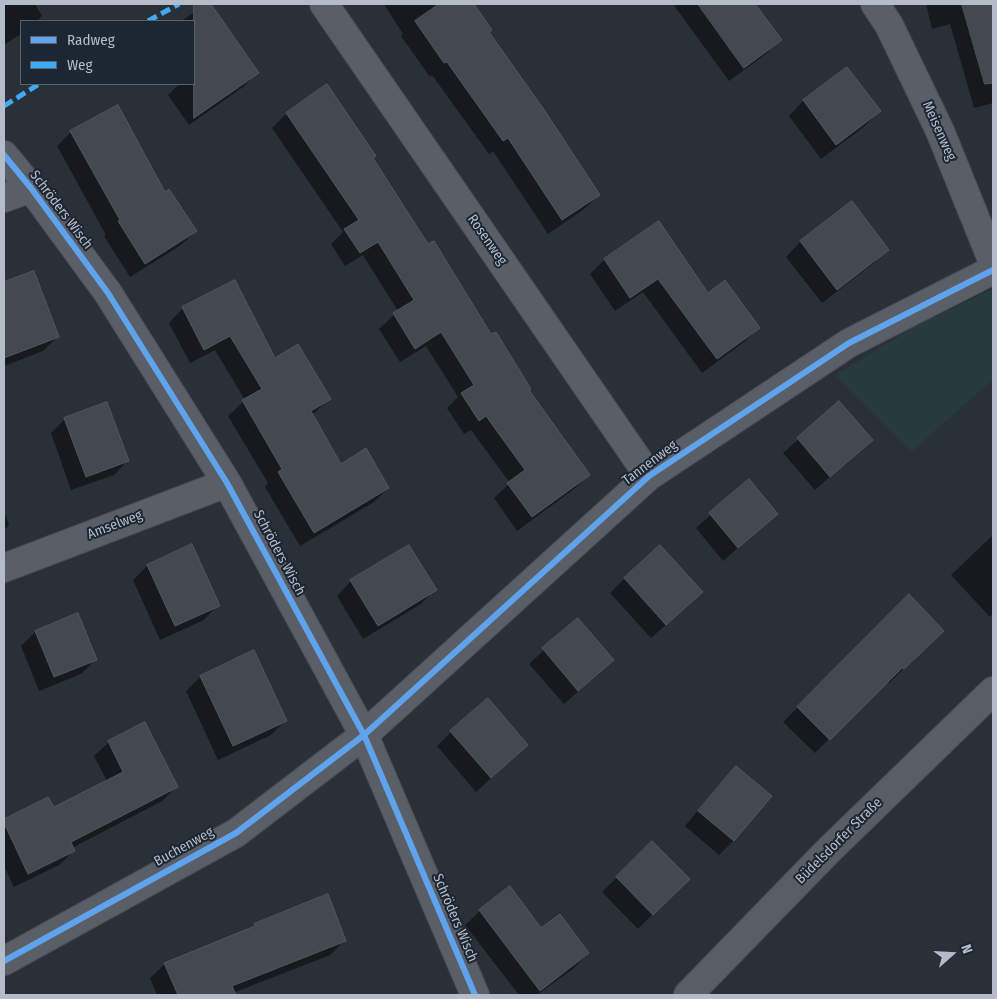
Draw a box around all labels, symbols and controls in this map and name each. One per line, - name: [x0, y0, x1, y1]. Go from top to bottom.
- legend: [20, 20, 195, 85]
- text: Radweg: [67, 31, 115, 49]
- text: Weg: [67, 56, 93, 74]
- street label: Meisenweg: [918, 99, 960, 163]
- street label: Schröders Wisch: [26, 167, 96, 253]
- street label: Rosenweg: [464, 212, 510, 268]
- street label: Tannenweg: [619, 437, 681, 489]
- street label: Amselweg: [85, 507, 145, 543]
- street label: Schröders Wisch: [250, 508, 308, 598]
- street label: Büdelsdorfer Straße: [792, 794, 886, 888]
- street label: Buchenweg: [151, 824, 217, 870]
- street label: Schröders Wisch: [429, 871, 481, 965]
- north arrow: [927, 929, 977, 979]
- text: N: [957, 942, 976, 956]

